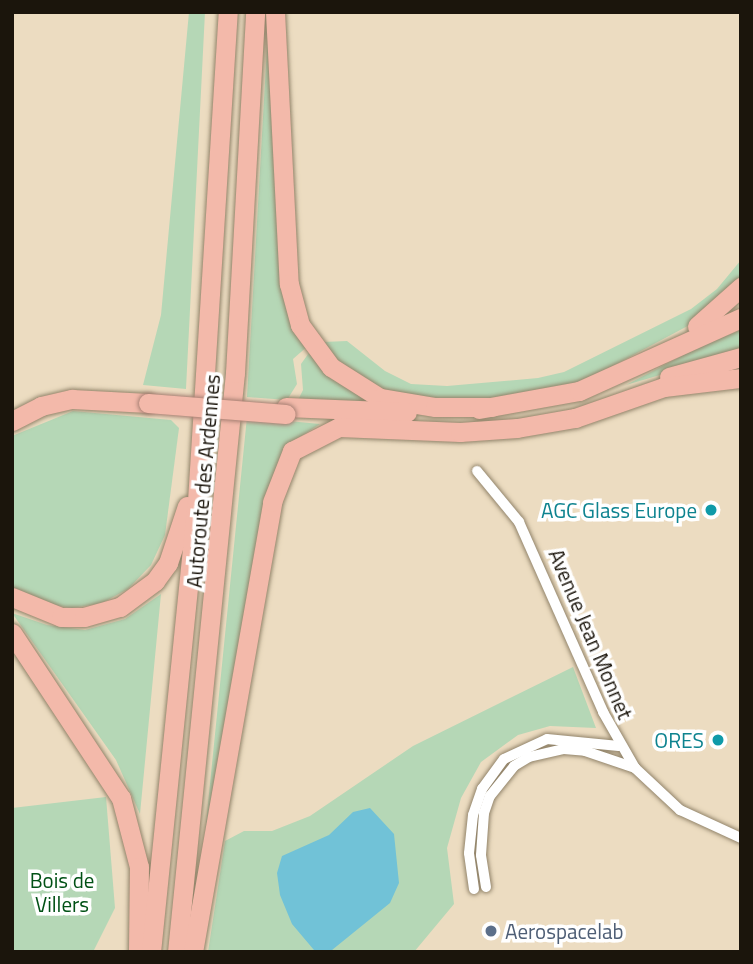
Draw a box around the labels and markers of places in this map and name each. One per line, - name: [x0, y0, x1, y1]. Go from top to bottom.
- place label: AGC Glass Europe: [541, 497, 697, 523]
- marker: AGC Glass Europe: [703, 502, 719, 518]
- place label: ORES: [654, 727, 704, 753]
- marker: ORES: [710, 732, 726, 748]
- place label: Aerospacelab: [505, 918, 624, 944]
- marker: Aerospacelab: [483, 923, 499, 939]

